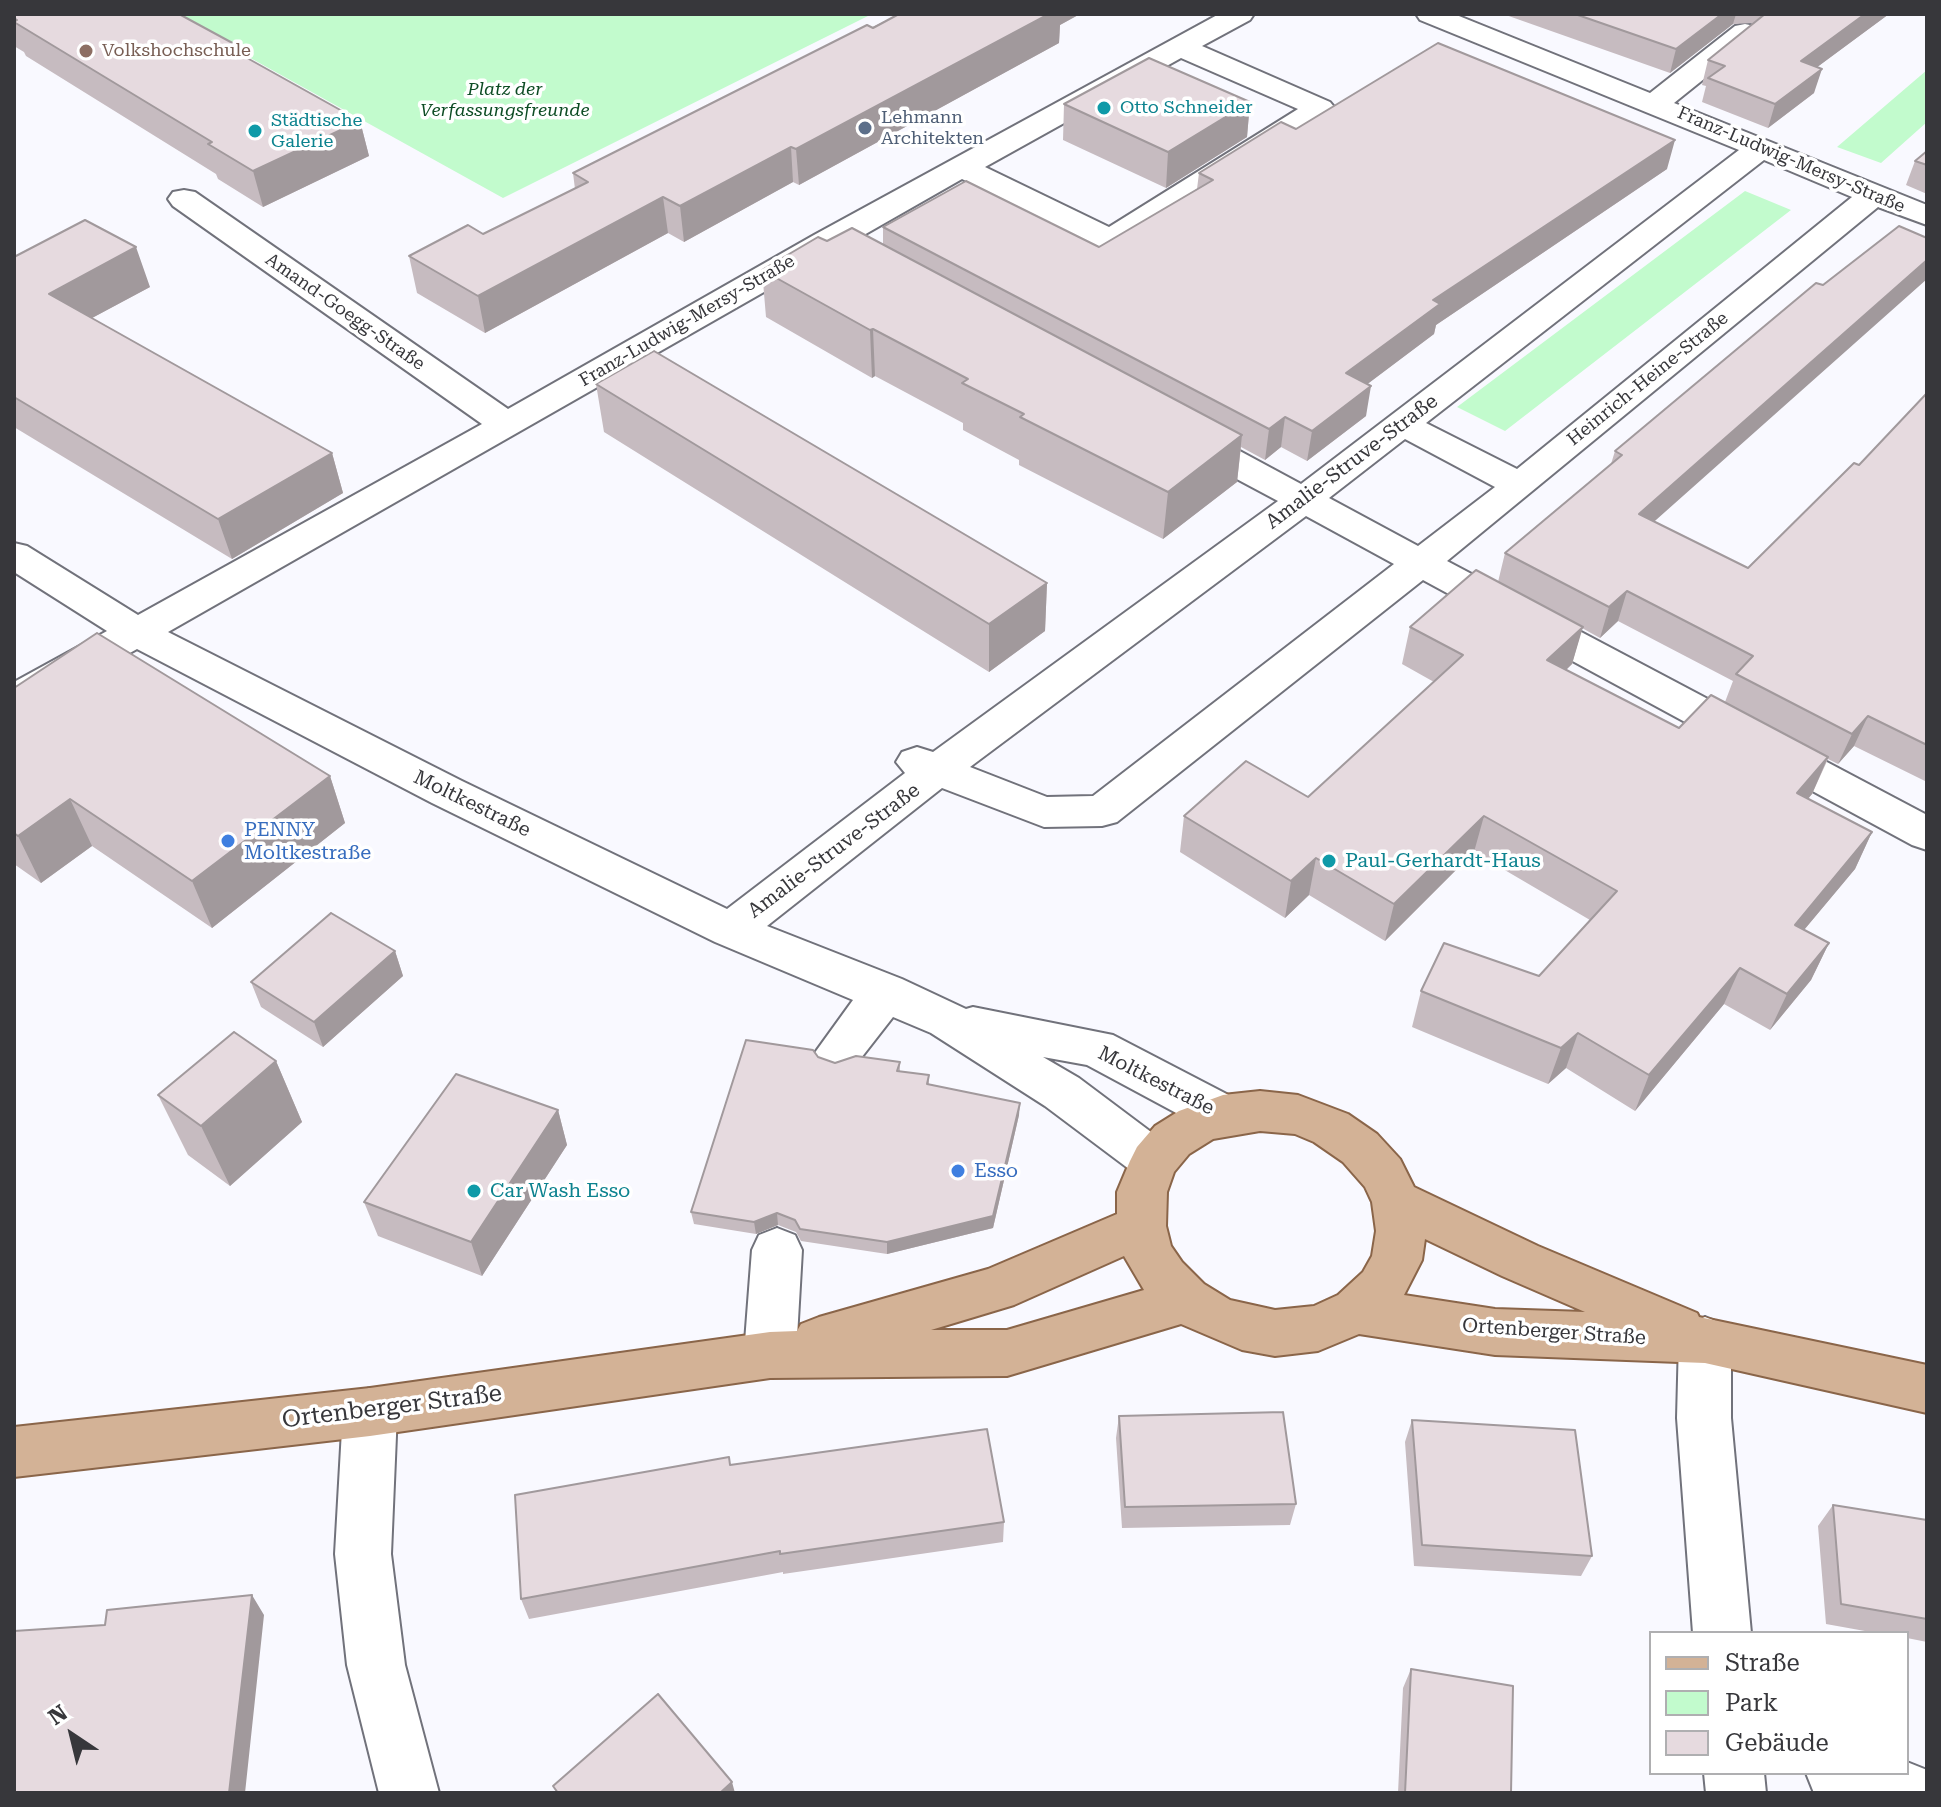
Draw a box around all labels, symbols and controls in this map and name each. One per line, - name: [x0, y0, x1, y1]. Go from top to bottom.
- place label: Volkshochschule: [102, 40, 251, 62]
- marker: Volkshochschule: [77, 42, 95, 60]
- park label: Platz der Verfassungsfreunde: [420, 79, 590, 122]
- place label: Otto Schneider: [1120, 97, 1253, 119]
- marker: Otto Schneider: [1095, 99, 1113, 117]
- street label: Franz-Ludwig-Mersy-Straße: [1674, 102, 1908, 218]
- place label: Lehmann Architekten: [881, 107, 984, 150]
- place label: Städtische Galerie: [271, 110, 362, 152]
- marker: Lehmann Architekten: [856, 119, 874, 137]
- marker: Städtische Galerie: [246, 122, 264, 140]
- street label: Amand-Goegg-Straße: [261, 249, 429, 375]
- street label: Franz-Ludwig-Mersy-Straße: [575, 250, 799, 392]
- street label: Heinrich-Heine-Straße: [1563, 307, 1733, 451]
- street label: Amalie-Struve-Straße: [1261, 390, 1443, 534]
- street label: Moltkestraße: [410, 765, 534, 843]
- street label: Amalie-Struve-Straße: [743, 779, 925, 923]
- place label: PENNY Moltkestraße: [244, 818, 371, 865]
- marker: PENNY Moltkestraße: [219, 832, 237, 850]
- place label: Paul-Gerhardt-Haus: [1345, 849, 1541, 873]
- marker: Paul-Gerhardt-Haus: [1320, 852, 1338, 870]
- street label: Moltkestraße: [1094, 1041, 1218, 1121]
- place label: Esso: [974, 1159, 1018, 1183]
- marker: Esso: [949, 1162, 967, 1180]
- place label: Car Wash Esso: [490, 1179, 630, 1203]
- marker: Car Wash Esso: [465, 1182, 483, 1200]
- street label: Ortenberger Straße: [1461, 1314, 1647, 1350]
- street label: Ortenberger Straße: [280, 1379, 504, 1435]
- legend: [1649, 1631, 1909, 1775]
- text: Straße: [1725, 1649, 1800, 1677]
- text: Park: [1725, 1689, 1778, 1717]
- north arrow: [32, 1695, 112, 1775]
- text: N: [44, 1700, 72, 1730]
- text: Gebäude: [1725, 1729, 1829, 1757]

